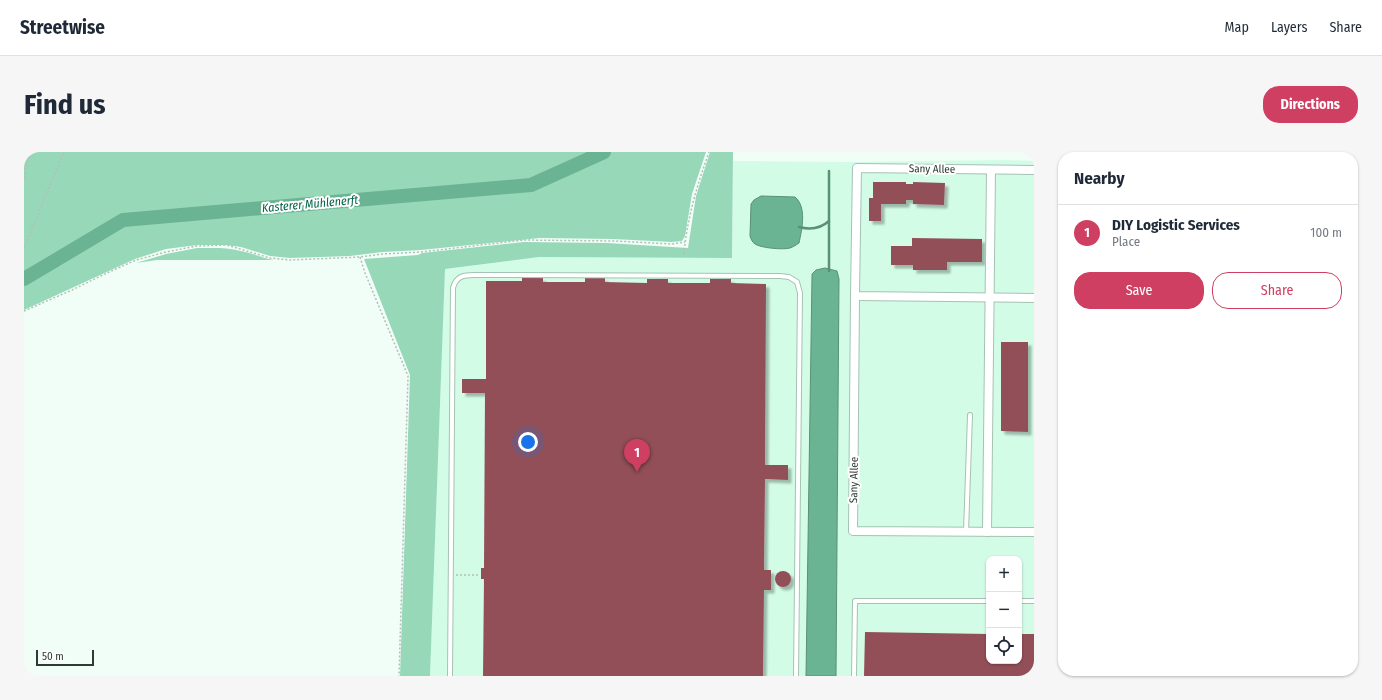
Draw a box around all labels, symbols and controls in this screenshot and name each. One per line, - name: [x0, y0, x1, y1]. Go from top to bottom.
- text: Streetwise: [20, 16, 105, 39]
- text: Map: [1225, 19, 1249, 36]
- text: Layers: [1271, 19, 1307, 36]
- text: Share: [1329, 19, 1362, 36]
- button: Directions: [1263, 86, 1358, 123]
- text: Find us: [24, 88, 106, 121]
- street label: Sany Allee: [909, 162, 955, 176]
- text: Nearby: [1074, 168, 1125, 189]
- water label: Kasterer Mühlenerft: [261, 193, 359, 215]
- text: DIY Logistic Services: [1112, 216, 1240, 234]
- text: 1: [1084, 225, 1090, 240]
- text: 100 m: [1310, 225, 1342, 240]
- text: Place: [1112, 234, 1140, 249]
- button: Save: [1074, 272, 1204, 309]
- button: Share: [1212, 272, 1342, 309]
- your location: [518, 432, 538, 452]
- pin: 1: [624, 439, 650, 472]
- street label: Sany Allee: [847, 457, 861, 503]
- map controls: [986, 556, 1022, 664]
- button: +: [986, 556, 1022, 592]
- button: −: [986, 592, 1022, 628]
- button: locate: [986, 628, 1022, 664]
- scale bar: [36, 648, 94, 667]
- text: 50 m: [42, 650, 64, 663]

